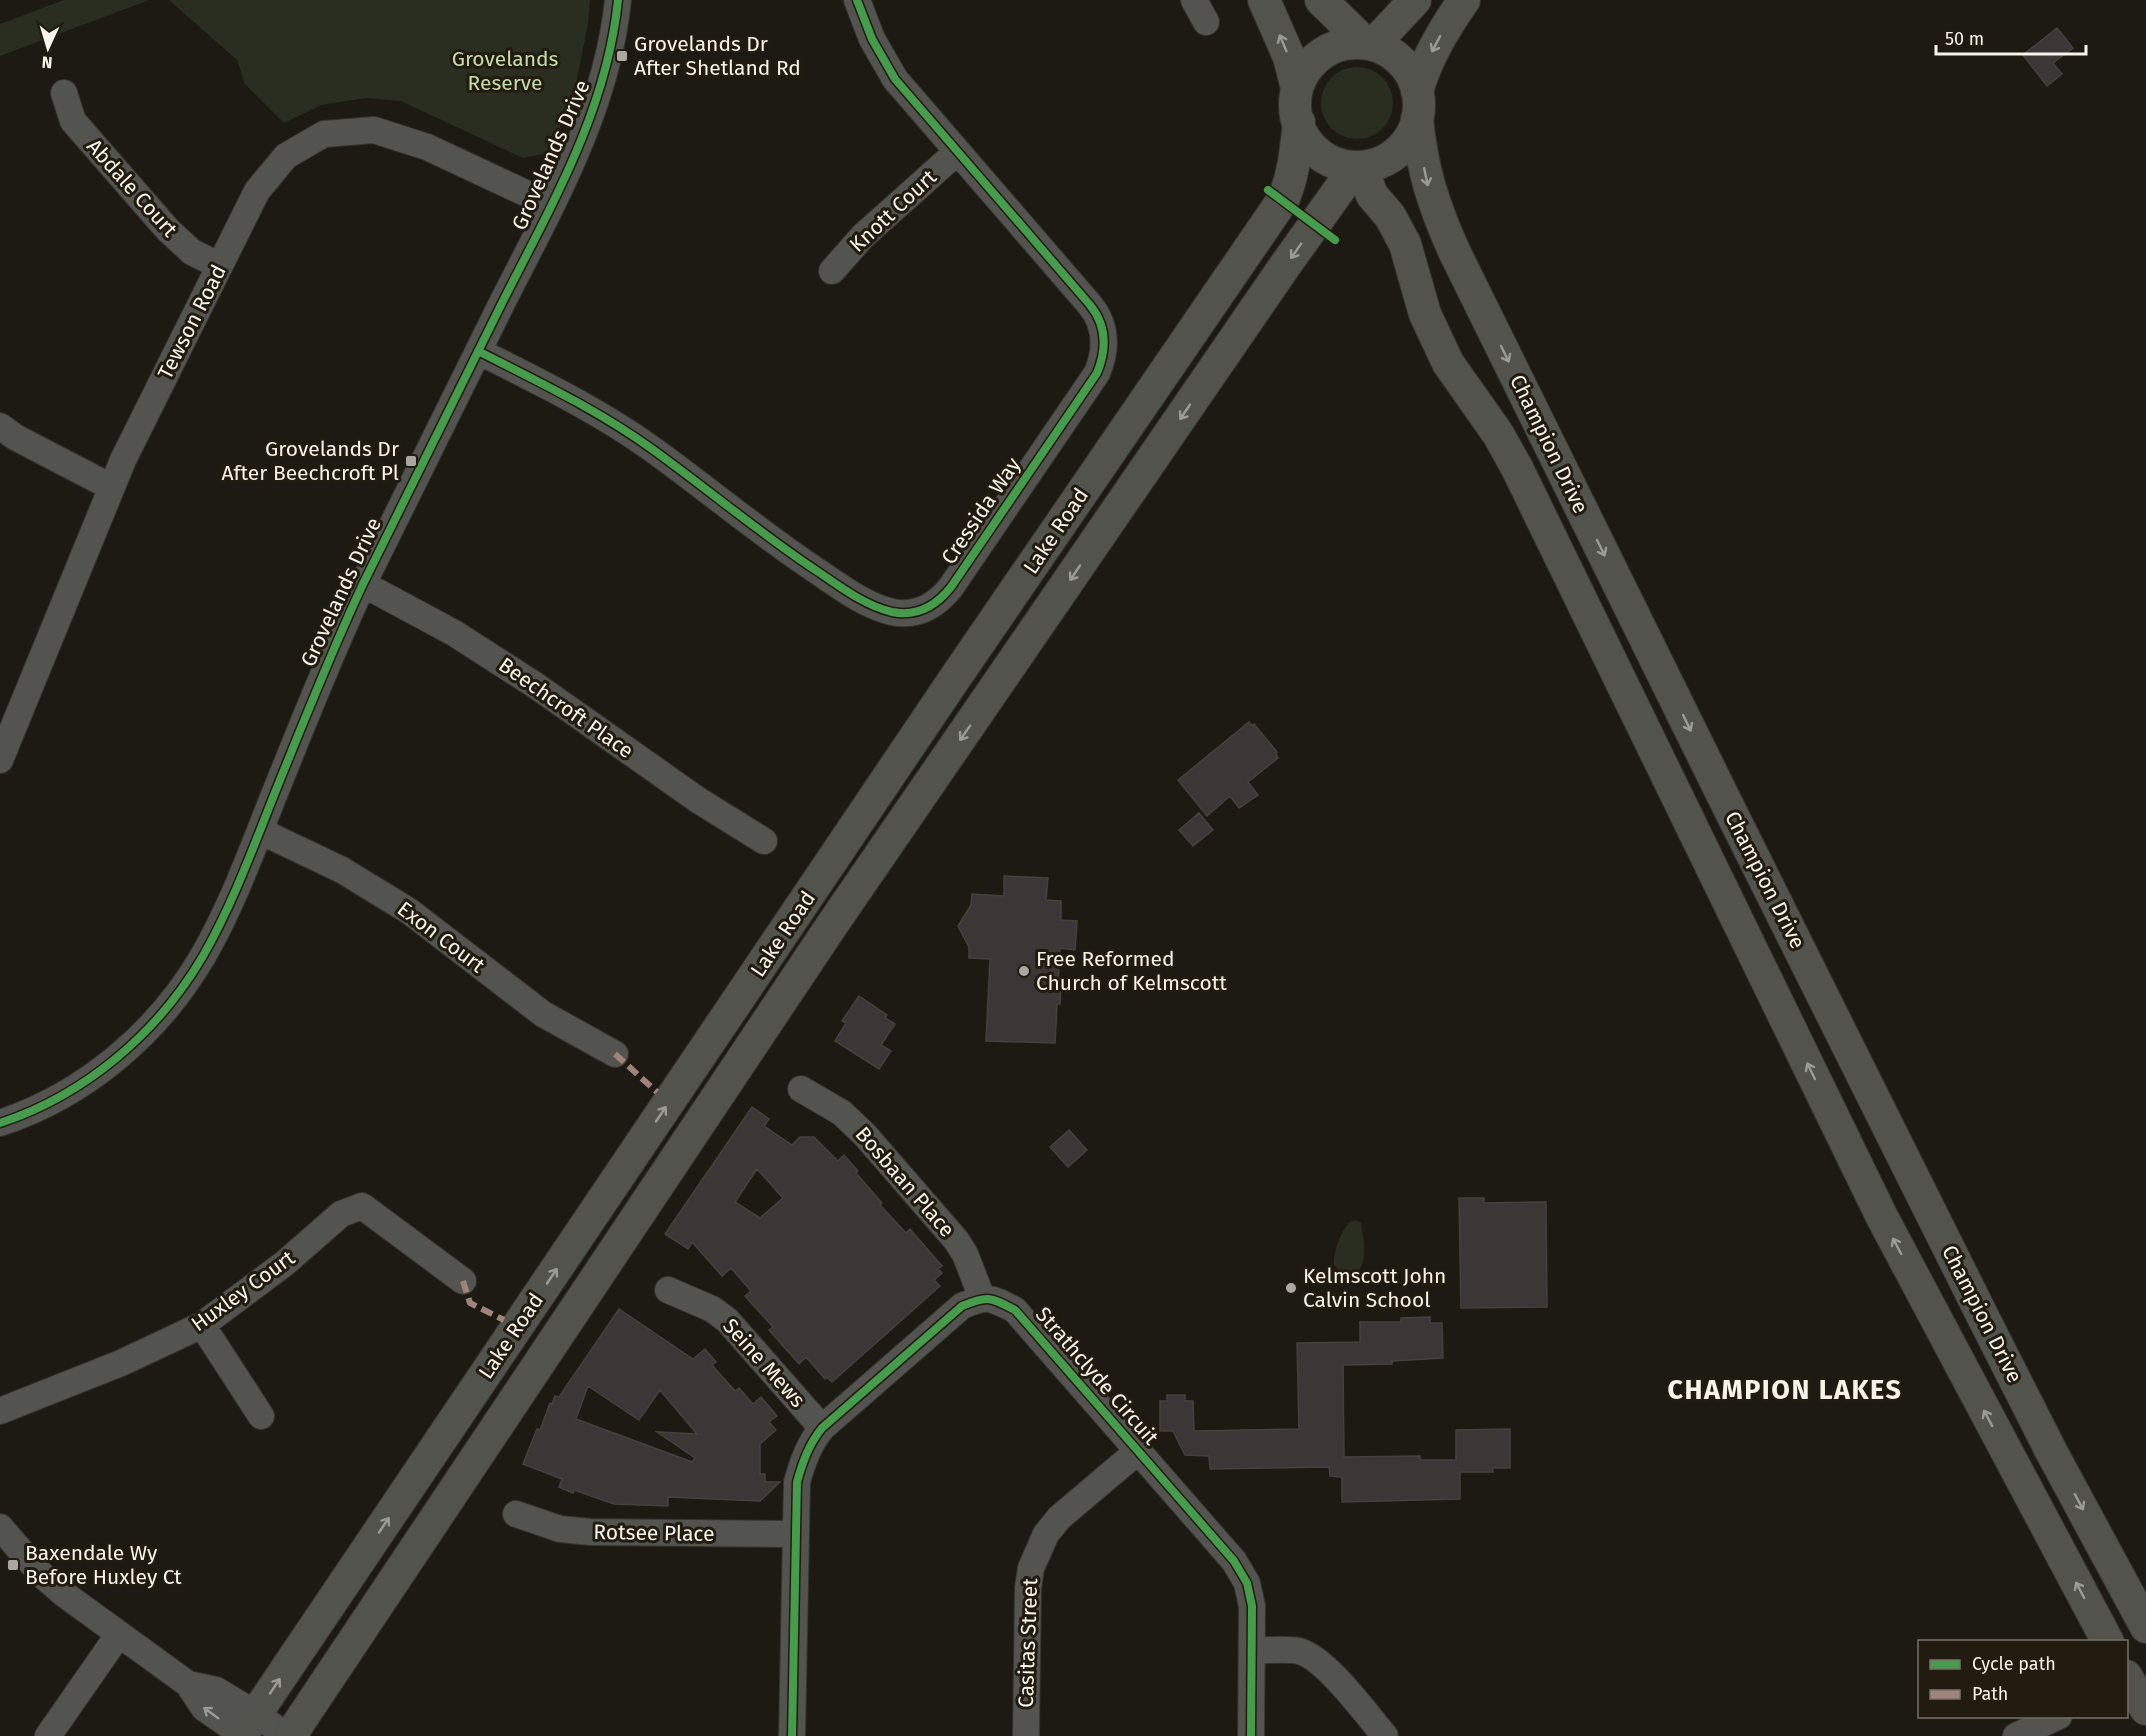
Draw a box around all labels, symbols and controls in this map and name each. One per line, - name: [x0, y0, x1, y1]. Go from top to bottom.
- north arrow: [18, 18, 78, 78]
- scale bar: [1936, 18, 2086, 56]
- text: 50 m: [1945, 28, 1984, 50]
- place label: Grovelands Dr After Shetland Rd: [634, 31, 801, 81]
- one-way arrow: [1277, 34, 1288, 53]
- one-way arrow: [1430, 34, 1442, 52]
- park label: Grovelands Reserve: [452, 46, 559, 96]
- marker: Grovelands Dr After Shetland Rd: [615, 49, 629, 63]
- text: N: [41, 53, 53, 72]
- street label: Grovelands Drive: [506, 76, 596, 234]
- street label: Abdale Court: [81, 134, 183, 243]
- street label: Knott Court: [844, 164, 942, 258]
- one-way arrow: [1421, 166, 1432, 186]
- one-way arrow: [1289, 242, 1302, 258]
- street label: Tewson Road: [152, 261, 232, 383]
- one-way arrow: [1500, 345, 1512, 363]
- street label: Champion Drive: [1504, 370, 1594, 518]
- one-way arrow: [1179, 403, 1191, 419]
- place label: Grovelands Dr After Beechcroft Pl: [221, 436, 399, 486]
- street label: Cressida Way: [936, 452, 1027, 569]
- marker: Grovelands Dr After Beechcroft Pl: [404, 454, 418, 468]
- street label: Lake Road: [1018, 483, 1094, 579]
- street label: Grovelands Drive: [295, 513, 387, 671]
- one-way arrow: [1595, 539, 1607, 557]
- one-way arrow: [1069, 564, 1081, 580]
- street label: Beechcroft Place: [494, 652, 638, 764]
- one-way arrow: [1681, 714, 1693, 731]
- one-way arrow: [959, 725, 971, 741]
- street label: Champion Drive: [1719, 807, 1811, 953]
- street label: Lake Road: [745, 886, 821, 982]
- street label: Exon Court: [392, 896, 490, 979]
- place label: Free Reformed Church of Kelmscott: [1036, 946, 1227, 996]
- marker: Free Reformed Church of Kelmscott: [1017, 964, 1031, 978]
- one-way arrow: [1804, 1062, 1816, 1080]
- one-way arrow: [655, 1107, 667, 1123]
- street label: Bosbaan Place: [850, 1121, 960, 1243]
- one-way arrow: [1891, 1237, 1902, 1255]
- street label: Champion Drive: [1936, 1241, 2028, 1387]
- street label: Huxley Court: [186, 1245, 300, 1337]
- place label: Kelmscott John Calvin School: [1303, 1263, 1446, 1313]
- one-way arrow: [546, 1268, 558, 1285]
- marker: Kelmscott John Calvin School: [1284, 1281, 1298, 1295]
- street label: Lake Road: [473, 1288, 549, 1384]
- street label: Strathclyde Circuit: [1030, 1302, 1164, 1451]
- street label: Seine Mews: [717, 1313, 811, 1413]
- district label: CHAMPION LAKES: [1668, 1374, 1902, 1406]
- one-way arrow: [1982, 1410, 1994, 1427]
- one-way arrow: [2073, 1493, 2085, 1510]
- one-way arrow: [378, 1517, 390, 1533]
- street label: Rotsee Place: [593, 1519, 715, 1547]
- place label: Baxendale Wy Before Huxley Ct: [25, 1540, 182, 1590]
- marker: Baxendale Wy Before Huxley Ct: [6, 1558, 20, 1572]
- street label: Casitas Street: [1013, 1577, 1043, 1708]
- one-way arrow: [2074, 1582, 2086, 1599]
- legend: [1918, 1640, 2128, 1718]
- text: Cycle path: [1972, 1653, 2056, 1675]
- one-way arrow: [269, 1678, 281, 1695]
- text: Path: [1972, 1683, 2008, 1705]
- one-way arrow: [204, 1707, 220, 1719]

